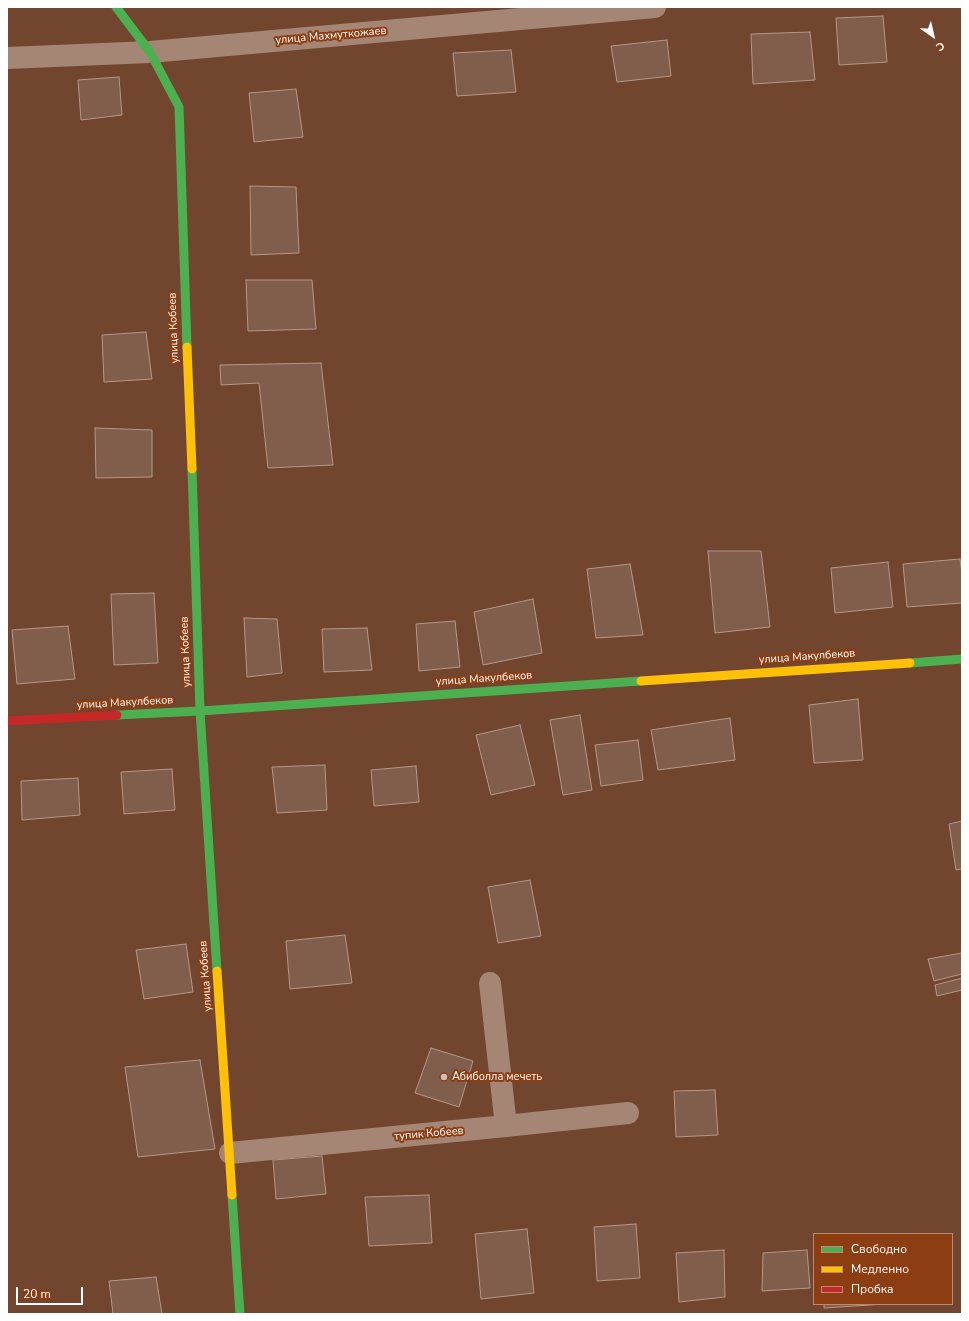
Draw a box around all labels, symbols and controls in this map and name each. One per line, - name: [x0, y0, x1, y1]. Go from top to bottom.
- north arrow: [913, 16, 953, 56]
- street label: улица Махмуткожаев: [275, 25, 387, 47]
- text: С: [933, 38, 947, 55]
- street label: улица Кобеев: [166, 292, 182, 364]
- street label: улица Кобеев: [178, 616, 194, 688]
- street label: улица Макулбеков: [758, 647, 856, 667]
- street label: улица Макулбеков: [435, 669, 533, 689]
- street label: улица Макулбеков: [76, 694, 174, 712]
- street label: улица Кобеев: [197, 940, 215, 1012]
- place label: Абиболла мечеть: [452, 1070, 542, 1084]
- marker: Абиболла мечеть: [439, 1072, 449, 1082]
- street label: тупик Кобеев: [394, 1124, 464, 1144]
- legend: [813, 1233, 953, 1305]
- text: Свободно: [851, 1241, 907, 1257]
- text: Медленно: [851, 1261, 909, 1277]
- scale bar: [18, 1279, 85, 1305]
- text: Пробка: [851, 1281, 894, 1297]
- text: 20 m: [23, 1286, 51, 1302]

